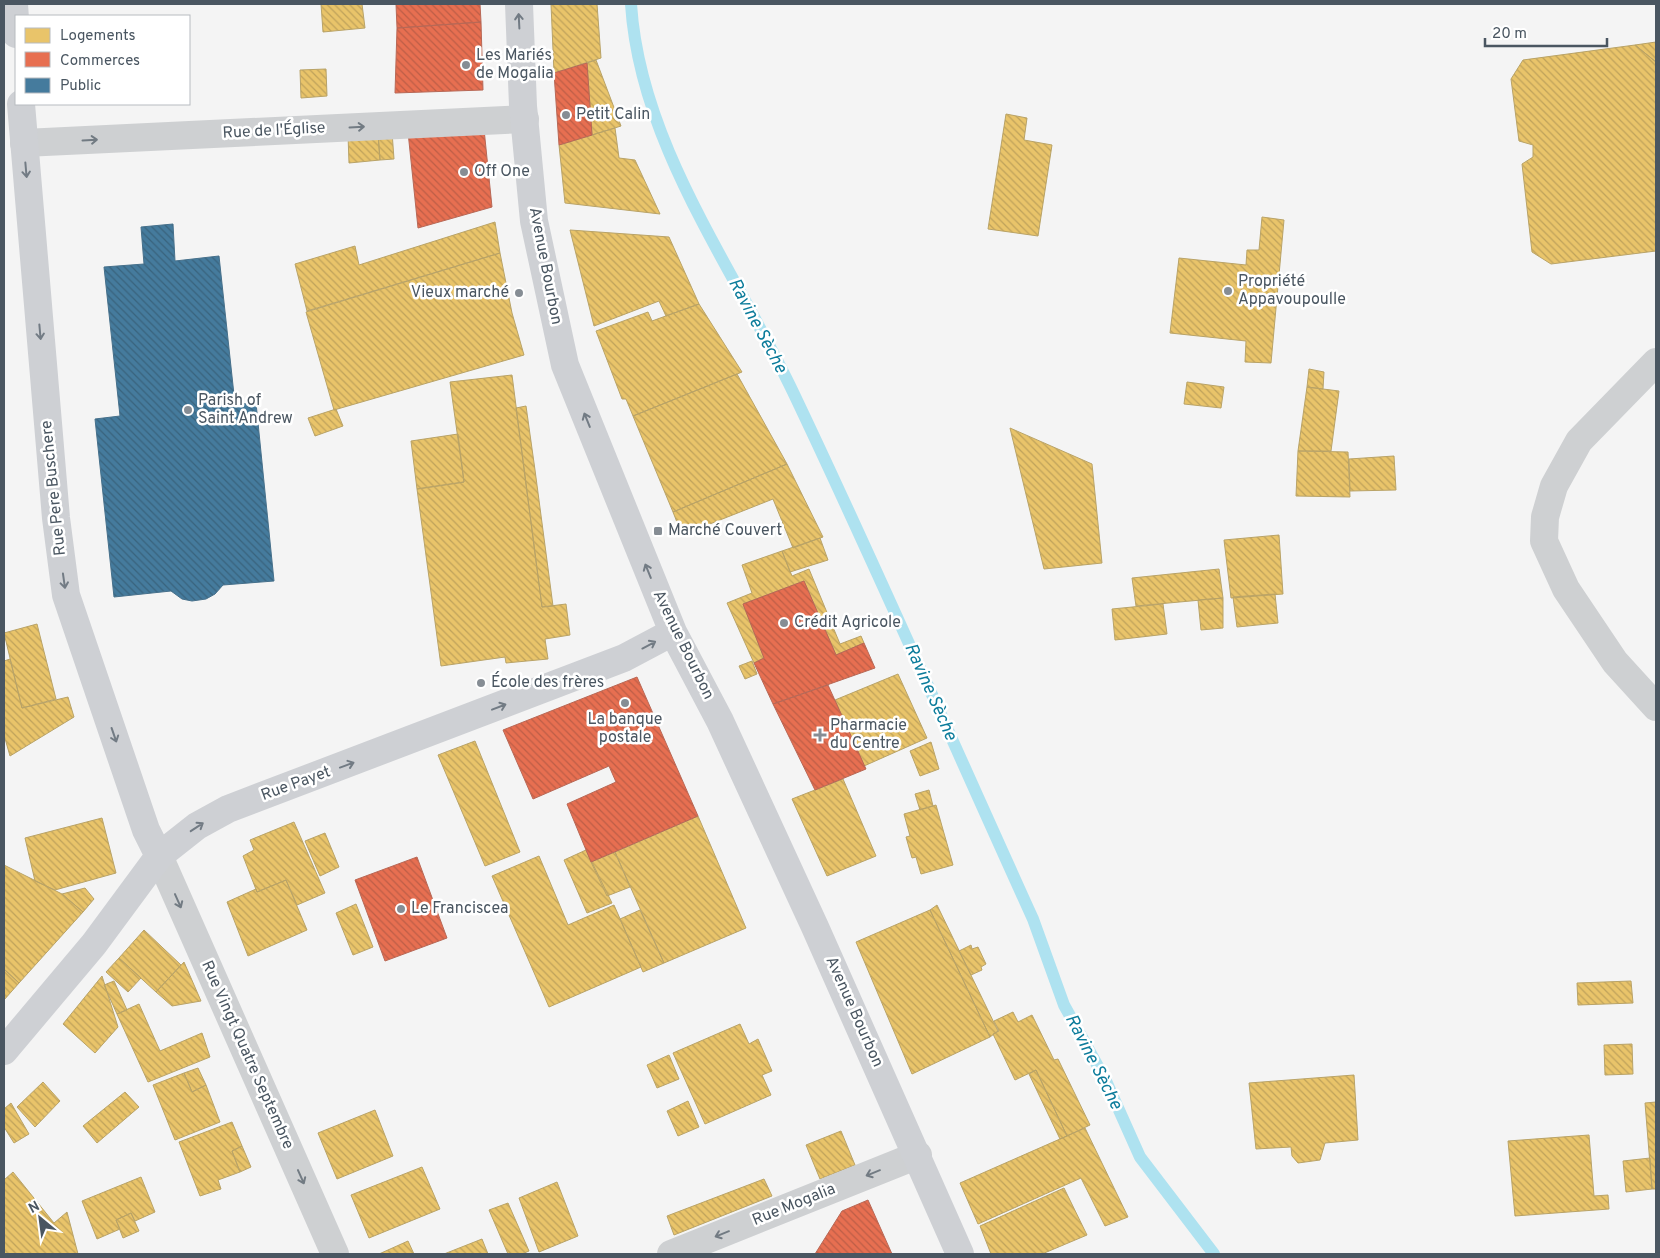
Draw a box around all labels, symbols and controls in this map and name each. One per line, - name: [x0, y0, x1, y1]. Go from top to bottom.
- one-way arrow: [515, 13, 524, 29]
- legend: [15, 15, 190, 105]
- scale bar: [1485, 15, 1608, 47]
- text: 20 m: [1492, 25, 1527, 44]
- text: Logements: [60, 27, 136, 46]
- place label: Les Mariés de Mogalia: [476, 46, 554, 84]
- text: Commerces: [60, 52, 140, 71]
- marker: Les Mariés de Mogalia: [460, 59, 472, 71]
- text: Public: [60, 77, 101, 96]
- place label: Petit Calin: [576, 105, 650, 125]
- marker: Petit Calin: [560, 109, 572, 121]
- street label: Rue de l'Église: [222, 116, 326, 144]
- one-way arrow: [349, 122, 365, 131]
- one-way arrow: [82, 135, 98, 144]
- one-way arrow: [22, 162, 31, 178]
- place label: Off One: [474, 162, 530, 182]
- marker: Off One: [458, 166, 470, 178]
- street label: Avenue Bourbon: [524, 206, 566, 326]
- place label: Propriété Appavoupoulle: [1238, 272, 1346, 310]
- water label: Ravine Sèche: [722, 275, 792, 378]
- place label: Vieux marché: [411, 283, 509, 303]
- marker: Propriété Appavoupoulle: [1222, 285, 1234, 297]
- marker: Vieux marché: [513, 287, 525, 299]
- one-way arrow: [35, 323, 45, 339]
- place label: Parish of Saint Andrew: [198, 391, 293, 429]
- marker: Parish of Saint Andrew: [182, 404, 194, 416]
- one-way arrow: [582, 413, 592, 428]
- street label: Rue Pere Buschere: [37, 419, 71, 557]
- place label: Marché Couvert: [668, 521, 782, 541]
- marker: Marché Couvert: [652, 525, 664, 537]
- one-way arrow: [643, 564, 653, 579]
- one-way arrow: [59, 572, 69, 588]
- street label: Avenue Bourbon: [648, 587, 718, 703]
- place label: Crédit Agricole: [794, 613, 901, 633]
- marker: Crédit Agricole: [778, 617, 790, 629]
- one-way arrow: [641, 640, 656, 649]
- water label: Ravine Sèche: [898, 640, 962, 745]
- place label: École des frères: [491, 671, 604, 693]
- marker: École des frères: [475, 677, 487, 689]
- marker: La banque postale: [619, 697, 631, 709]
- one-way arrow: [491, 702, 506, 711]
- place label: La banque postale: [588, 710, 662, 748]
- place label: Pharmacie du Centre: [830, 716, 907, 754]
- one-way arrow: [110, 727, 119, 742]
- marker: Pharmacie du Centre: [814, 729, 826, 741]
- one-way arrow: [339, 760, 355, 769]
- street label: Rue Payet: [258, 762, 334, 806]
- one-way arrow: [190, 821, 204, 831]
- one-way arrow: [174, 893, 184, 908]
- place label: Le Franciscea: [411, 899, 508, 919]
- marker: Le Franciscea: [395, 903, 407, 915]
- street label: Avenue Bourbon: [821, 953, 887, 1071]
- street label: Rue Vingt Quatre Septembre: [196, 957, 298, 1153]
- water label: Ravine Sèche: [1059, 1010, 1127, 1114]
- one-way arrow: [297, 1169, 307, 1184]
- one-way arrow: [865, 1169, 881, 1178]
- street label: Rue Mogalia: [749, 1179, 839, 1231]
- north arrow: [15, 1193, 65, 1243]
- text: N: [26, 1198, 43, 1218]
- one-way arrow: [715, 1230, 730, 1239]

